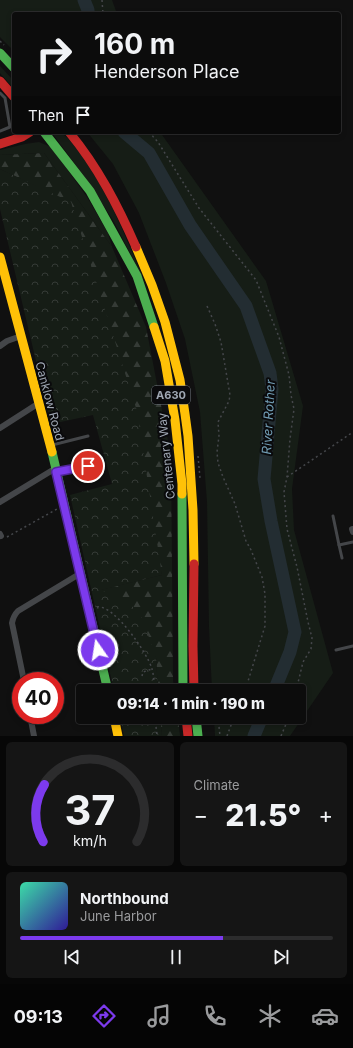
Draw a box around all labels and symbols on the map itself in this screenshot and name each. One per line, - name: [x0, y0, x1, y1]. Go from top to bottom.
- street label: Canklow Road: [32, 360, 68, 442]
- water label: River Rother: [258, 378, 278, 455]
- road number: A630: [152, 386, 190, 404]
- street label: Centenary Way: [154, 412, 178, 500]
- pin: [71, 449, 105, 483]
- position arrow: [77, 629, 119, 671]
- speed limit sign: 40: [12, 672, 64, 724]

